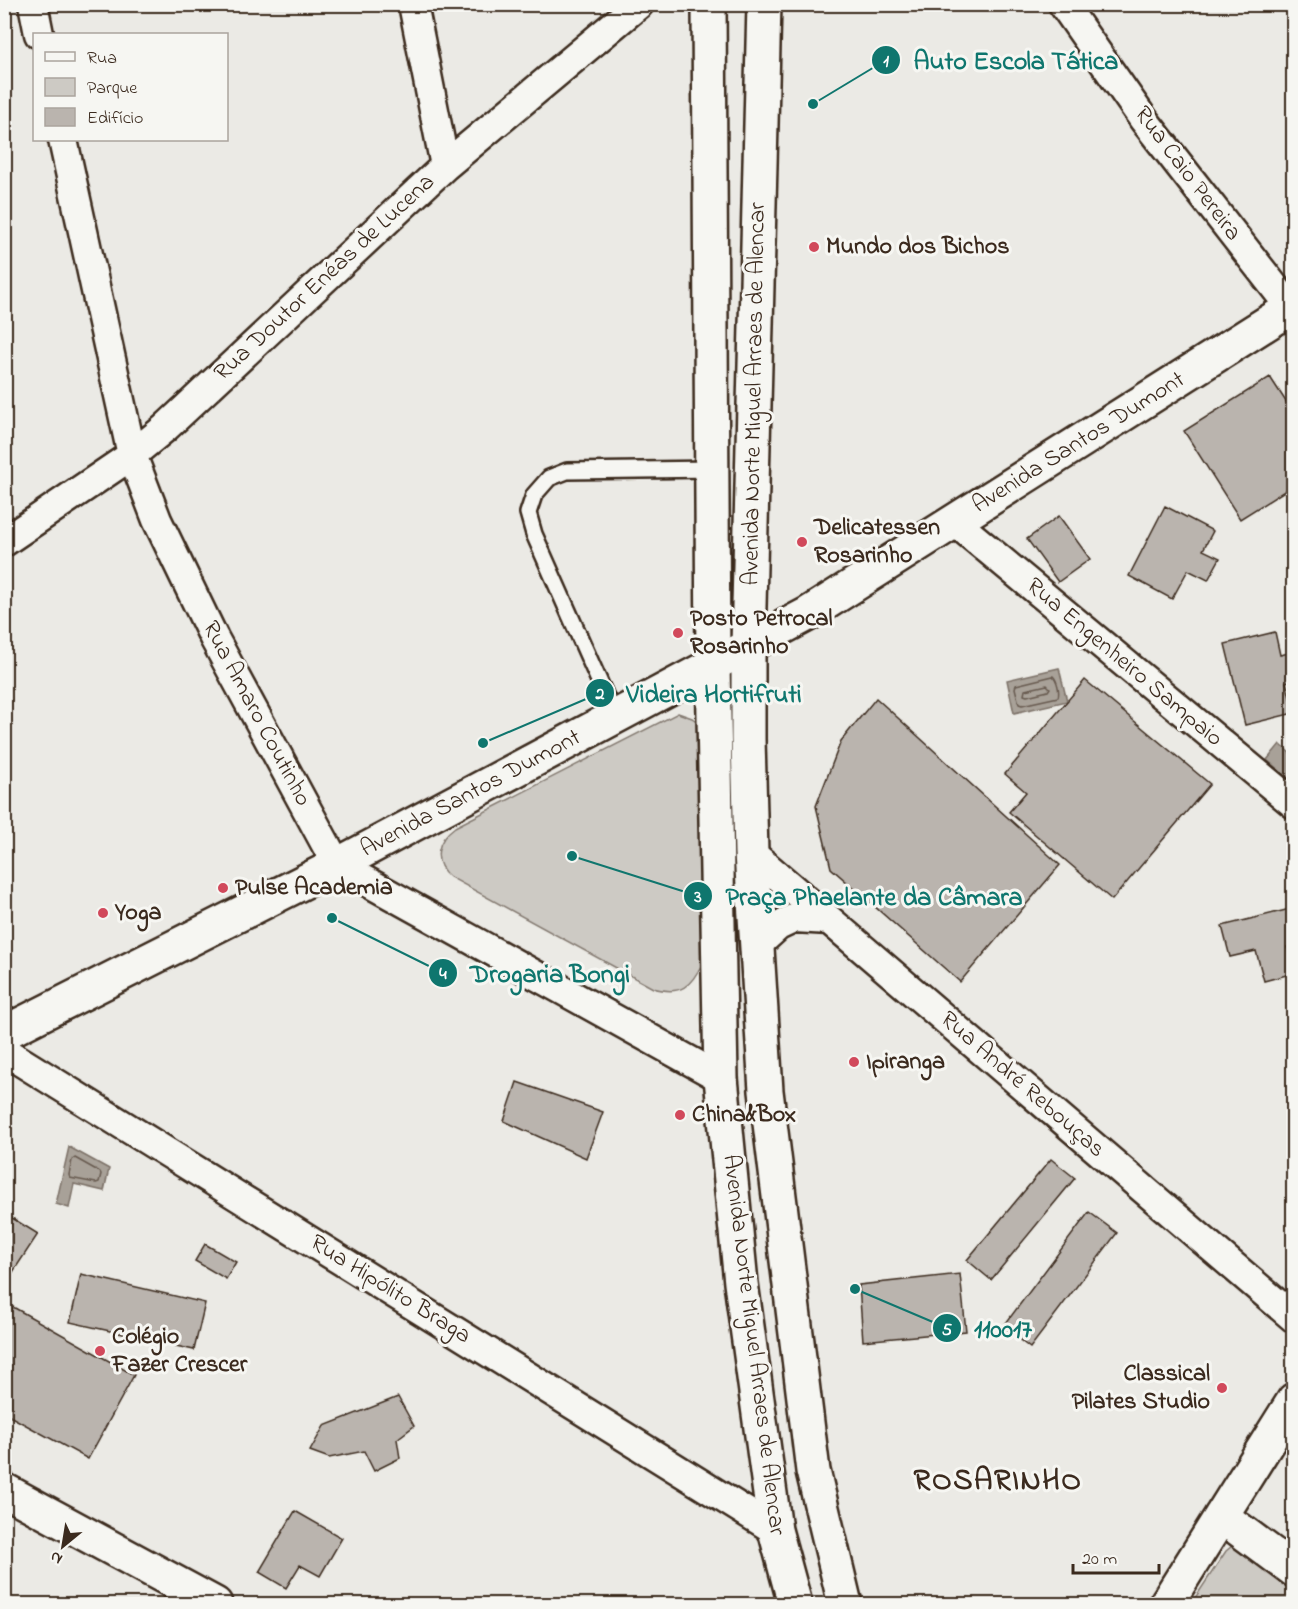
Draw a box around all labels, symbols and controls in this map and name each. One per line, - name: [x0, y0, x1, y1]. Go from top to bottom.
- legend: [33, 33, 228, 141]
- callout: Auto Escola Tática: [871, 38, 1130, 82]
- text: Auto Escola Tática: [914, 44, 1118, 82]
- text: Rua: [87, 46, 117, 72]
- text: 1: [883, 49, 889, 75]
- text: Parque: [87, 76, 138, 102]
- street label: Rua Caio Pereira: [1125, 99, 1249, 249]
- text: Edifício: [87, 106, 143, 132]
- street label: Rua Doutor Enéas de Lucena: [207, 166, 443, 390]
- street label: Avenida Norte Miguel Arraes de Alencar: [734, 201, 776, 586]
- place label: Mundo dos Bichos: [826, 230, 1009, 265]
- marker: Mundo dos Bichos: [807, 240, 821, 254]
- street label: Avenida Santos Dumont: [966, 363, 1192, 523]
- place label: Delicatessen Rosarinho: [813, 511, 940, 574]
- marker: Delicatessen Rosarinho: [795, 535, 809, 549]
- street label: Rua Engenheiro Sampaio: [1018, 570, 1230, 756]
- place label: Posto Petrocal Rosarinho: [690, 602, 833, 665]
- street label: Rua Amaro Coutinho: [192, 615, 320, 813]
- marker: Posto Petrocal Rosarinho: [671, 626, 685, 640]
- callout: Videira Hortifruti: [585, 671, 814, 715]
- text: Videira Hortifruti: [625, 677, 802, 715]
- text: 2: [595, 682, 605, 708]
- street label: Avenida Santos Dumont: [354, 721, 588, 867]
- place label: Pulse Academia: [235, 871, 393, 906]
- callout: Praça Phaelante da Câmara: [683, 874, 1034, 918]
- text: Praça Phaelante da Câmara: [725, 880, 1023, 918]
- marker: Pulse Academia: [216, 881, 230, 895]
- text: 3: [693, 885, 702, 911]
- place label: Yoga: [114, 896, 162, 932]
- marker: Yoga: [96, 906, 110, 920]
- callout: Drogaria Bongi: [428, 951, 641, 995]
- text: Drogaria Bongi: [469, 957, 630, 996]
- text: 4: [439, 962, 447, 988]
- street label: Rua André Rebouças: [932, 1003, 1112, 1167]
- place label: Ipiranga: [866, 1045, 945, 1081]
- marker: Ipiranga: [847, 1055, 861, 1069]
- place label: China&Box: [692, 1098, 796, 1133]
- marker: China&Box: [673, 1108, 687, 1122]
- street label: Avenida Norte Miguel Arraes de Alencar: [712, 1153, 794, 1538]
- street label: Rua Hipólito Braga: [303, 1226, 477, 1354]
- callout: 110017: [932, 1306, 1044, 1350]
- text: 110017: [974, 1312, 1032, 1350]
- text: 5: [942, 1318, 953, 1344]
- place label: Colégio Fazer Crescer: [111, 1320, 248, 1383]
- marker: Colégio Fazer Crescer: [93, 1344, 107, 1358]
- place label: Classical Pilates Studio: [1072, 1357, 1210, 1420]
- marker: Classical Pilates Studio: [1215, 1381, 1229, 1395]
- district label: ROSARINHO: [914, 1460, 1082, 1504]
- north arrow: [33, 1516, 93, 1576]
- scale bar: [1073, 1537, 1158, 1575]
- text: N: [46, 1544, 67, 1570]
- text: 20 m: [1082, 1547, 1117, 1573]

